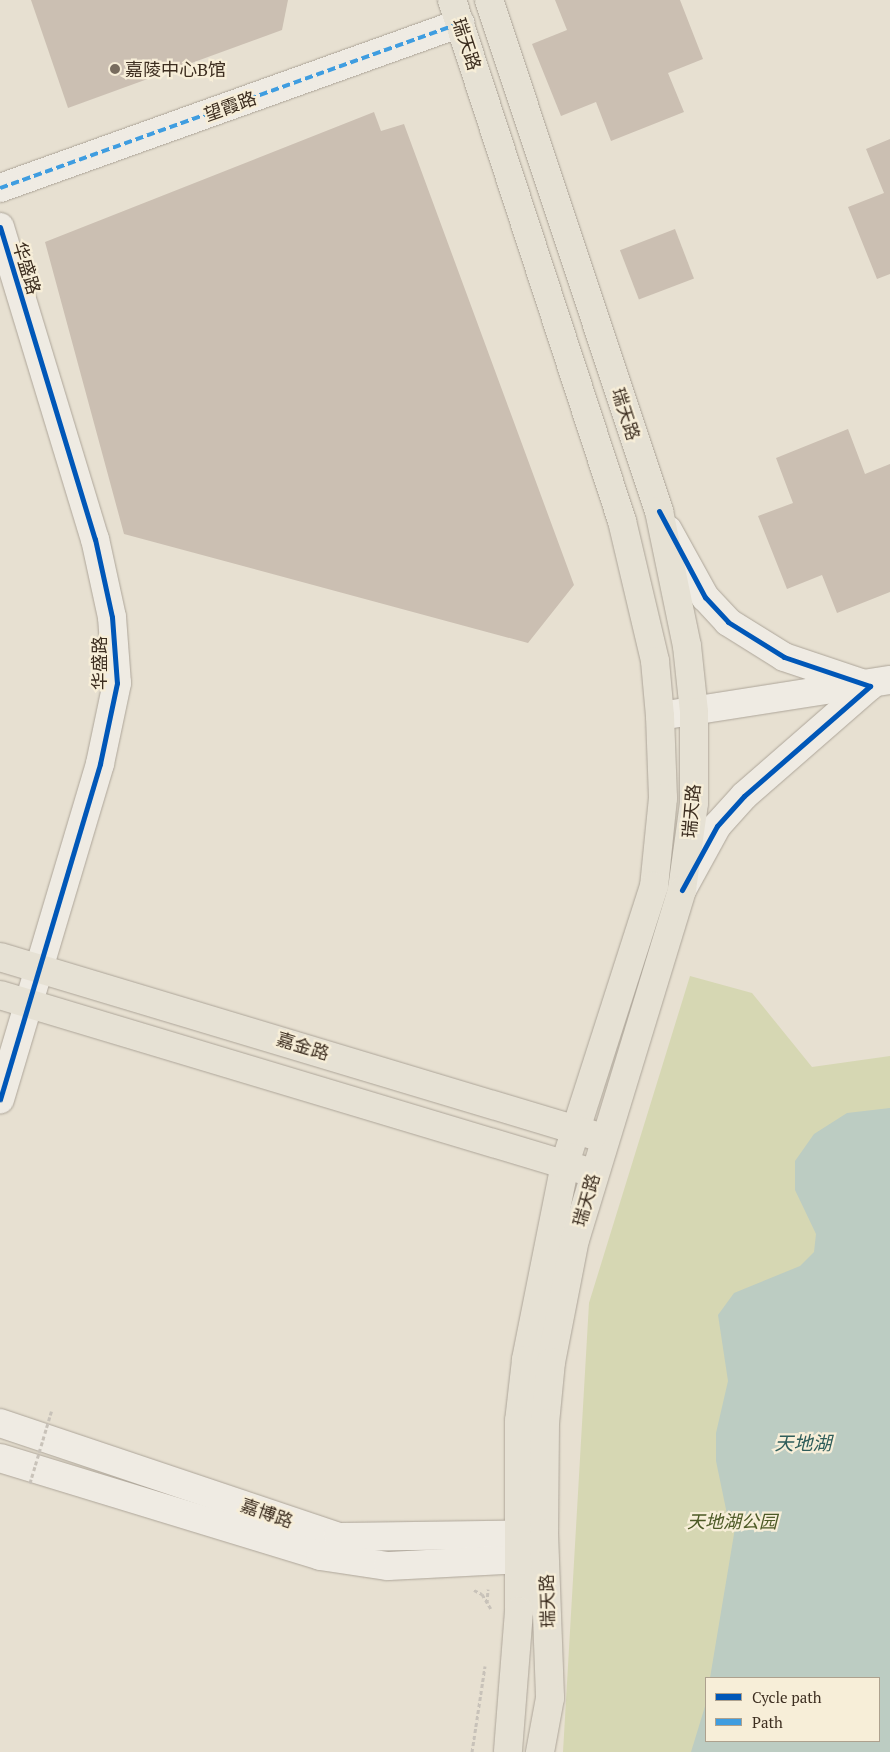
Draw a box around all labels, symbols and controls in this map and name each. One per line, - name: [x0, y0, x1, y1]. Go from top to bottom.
- street label: 瑞天路: [448, 15, 486, 73]
- place label: 嘉陵中心B馆: [125, 58, 226, 80]
- marker: 嘉陵中心B馆: [109, 63, 121, 75]
- street label: 望霞路: [201, 87, 259, 125]
- street label: 华盛路: [9, 239, 45, 297]
- street label: 瑞天路: [607, 385, 645, 443]
- street label: 华盛路: [88, 636, 110, 690]
- street label: 瑞天路: [678, 783, 704, 839]
- street label: 嘉金路: [274, 1028, 332, 1064]
- street label: 瑞天路: [568, 1171, 604, 1229]
- water label: 天地湖: [775, 1432, 831, 1454]
- street label: 嘉博路: [238, 1494, 296, 1532]
- park label: 天地湖公园: [687, 1510, 777, 1532]
- street label: 瑞天路: [535, 1574, 559, 1628]
- legend: [705, 1677, 880, 1742]
- text: Cycle path: [752, 1687, 822, 1707]
- text: Path: [752, 1712, 783, 1732]

